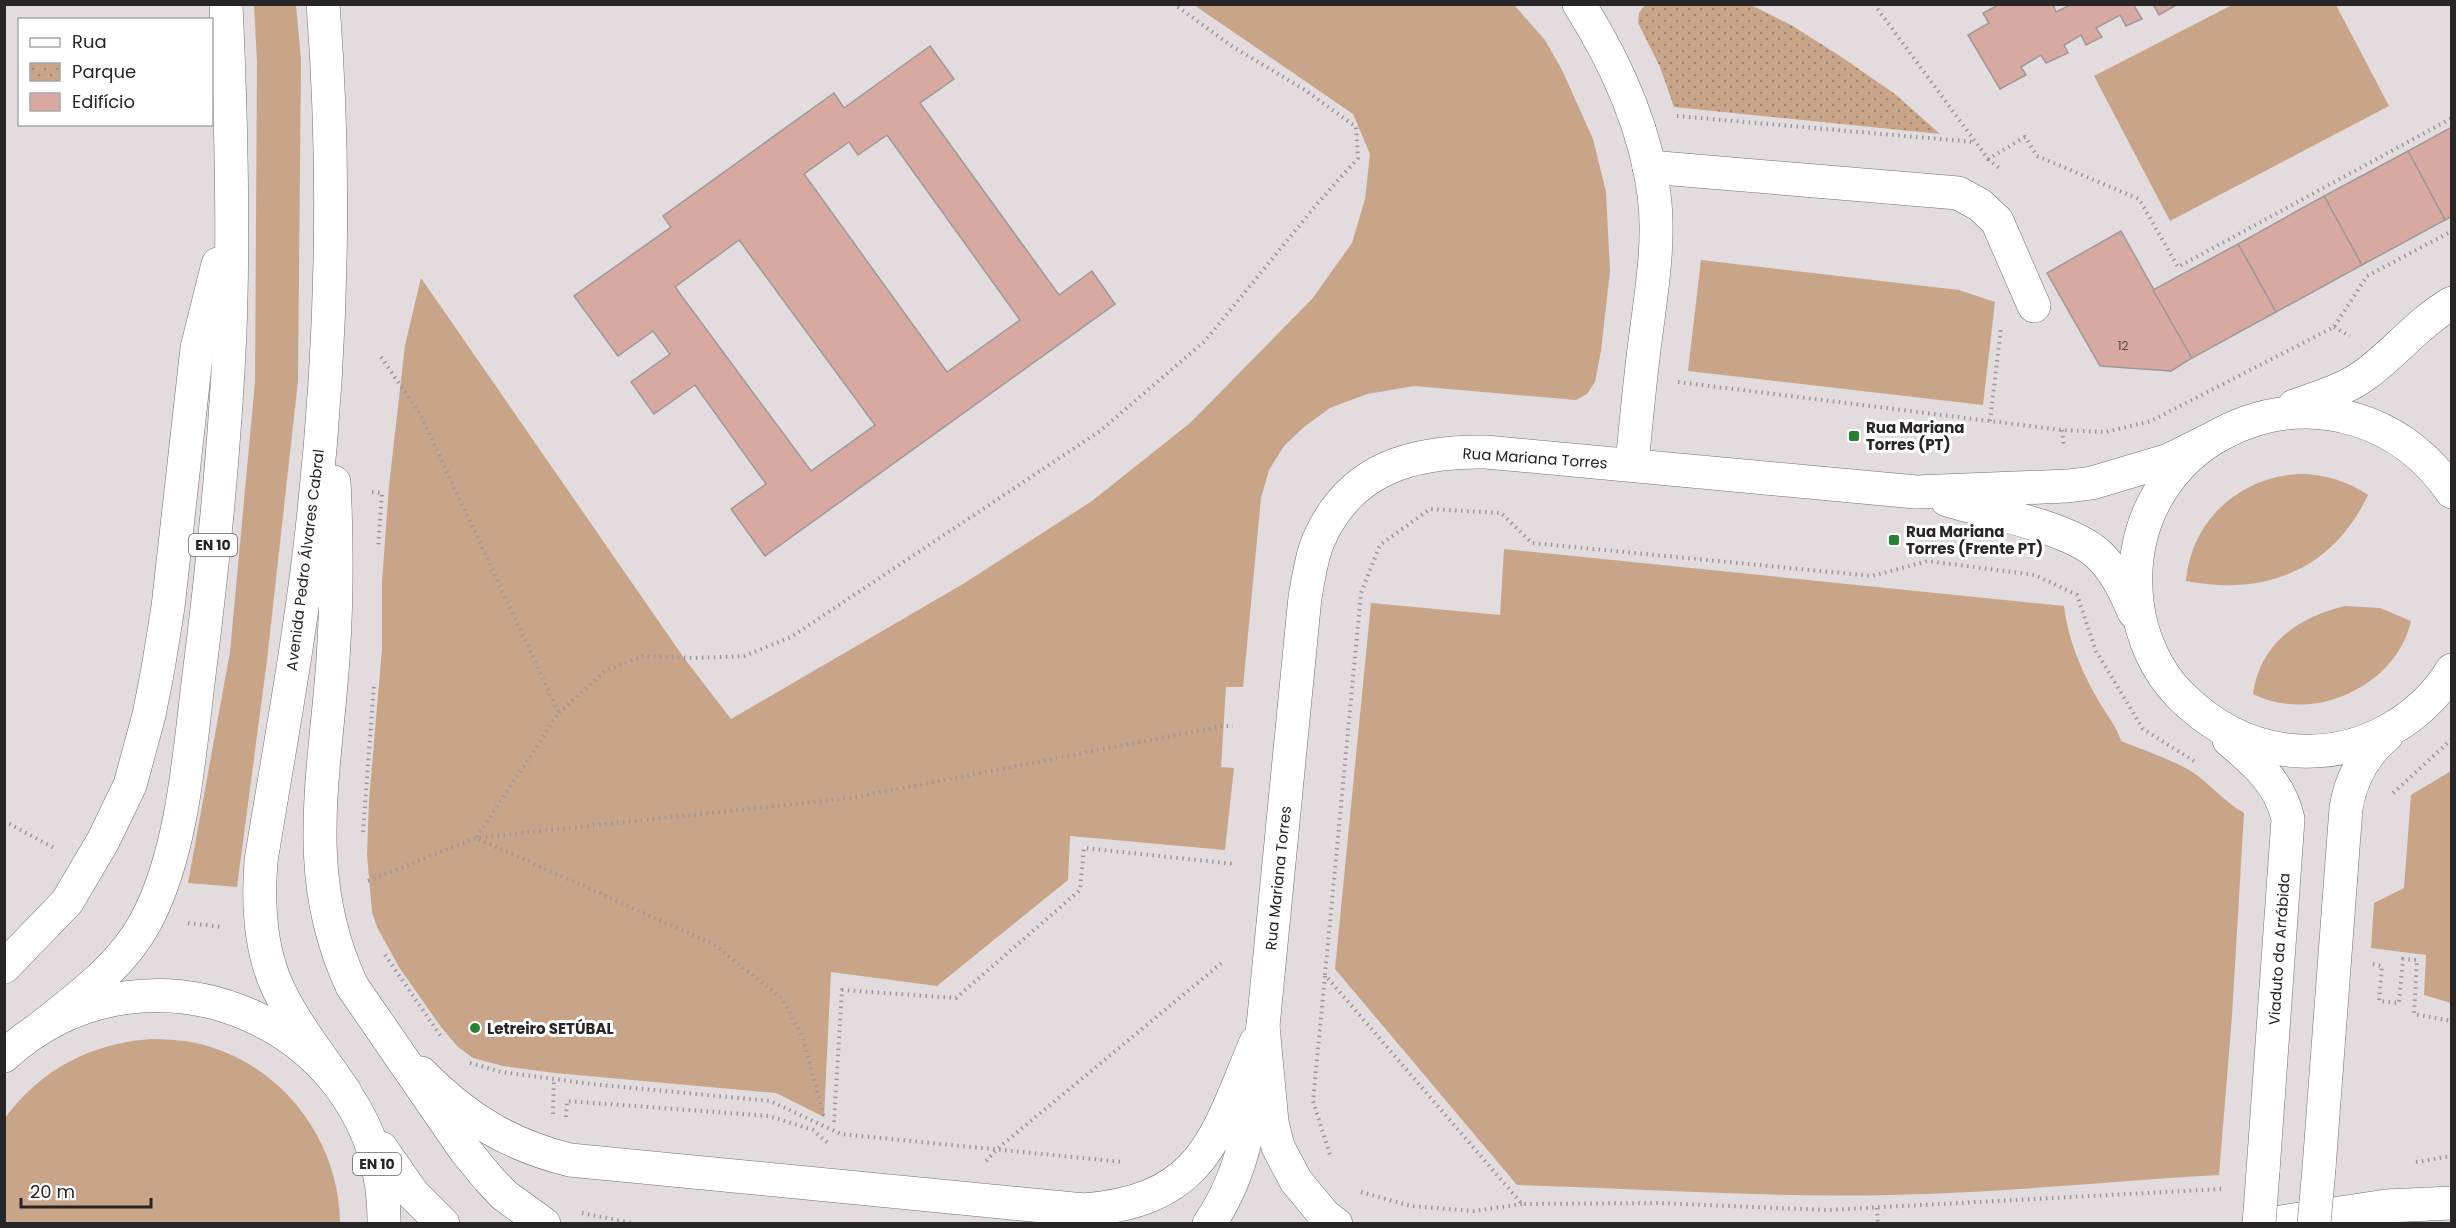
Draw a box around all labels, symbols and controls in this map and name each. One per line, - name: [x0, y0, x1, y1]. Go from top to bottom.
- legend: [18, 18, 213, 126]
- text: Rua: [72, 29, 107, 54]
- text: Parque: [72, 59, 136, 84]
- text: Edifício: [72, 89, 135, 114]
- house number: 12: [2118, 337, 2128, 354]
- place label: Rua Mariana Torres (PT): [1866, 417, 1965, 455]
- marker: Rua Mariana Torres (PT): [1847, 429, 1861, 443]
- street label: Rua Mariana Torres: [1462, 442, 1608, 474]
- street label: Avenida Pedro Álvares Cabral: [281, 448, 329, 672]
- place label: Rua Mariana Torres (Frente PT): [1906, 521, 2043, 559]
- marker: Rua Mariana Torres (Frente PT): [1887, 533, 1901, 547]
- road number: EN 10: [189, 534, 237, 556]
- street label: Rua Mariana Torres: [1260, 805, 1296, 951]
- street label: Viaduto da Arrábida: [2263, 872, 2295, 1026]
- place label: Letreiro SETÚBAL: [487, 1018, 614, 1039]
- marker: Letreiro SETÚBAL: [468, 1021, 482, 1035]
- road number: EN 10: [353, 1153, 401, 1175]
- scale bar: [21, 1171, 152, 1209]
- text: 20 m: [30, 1179, 75, 1204]

